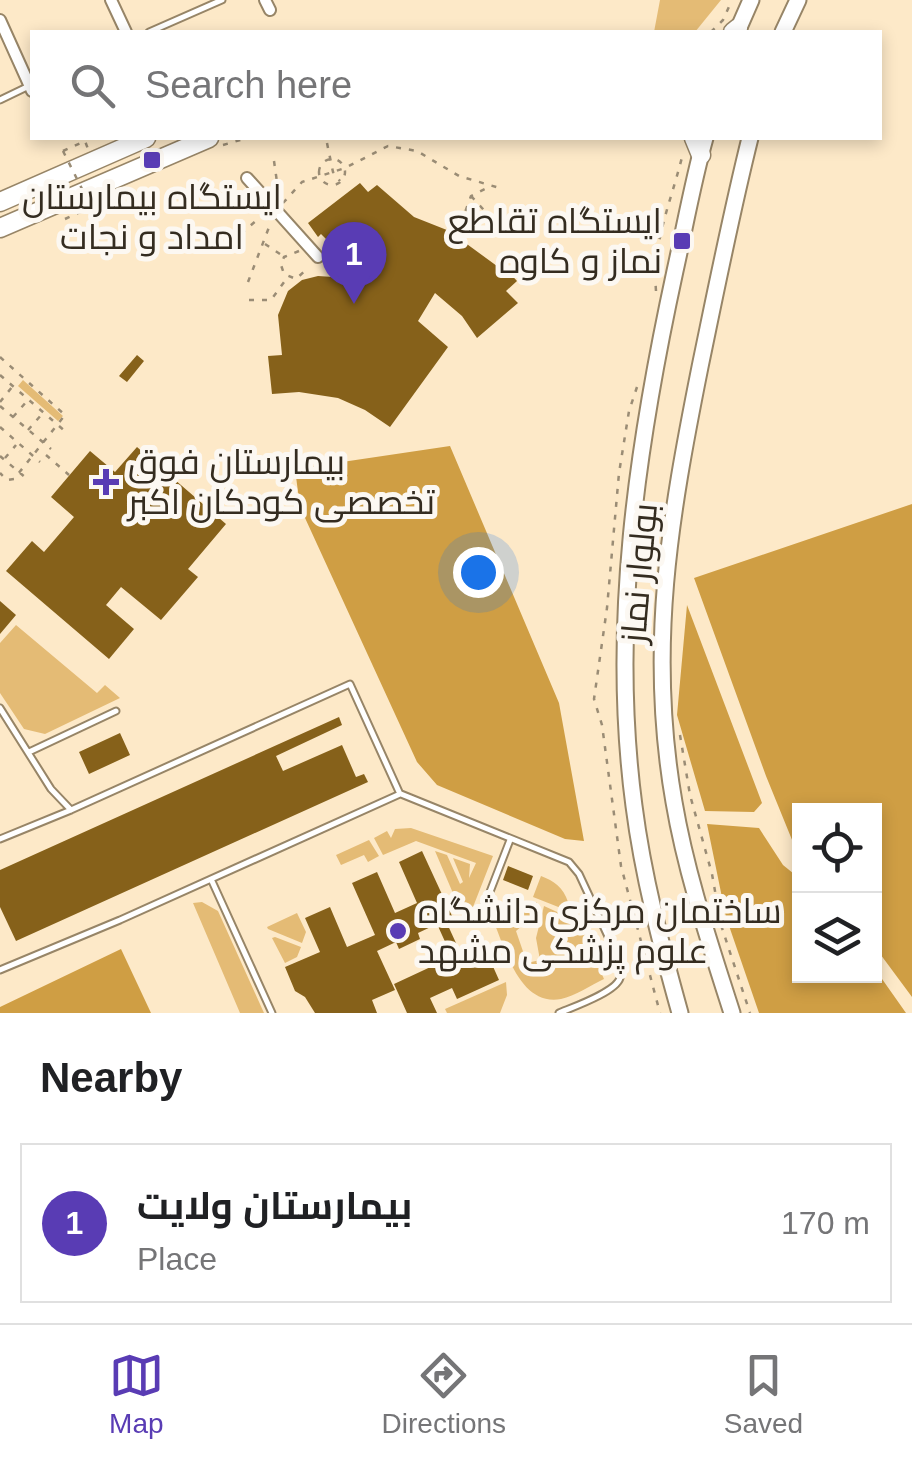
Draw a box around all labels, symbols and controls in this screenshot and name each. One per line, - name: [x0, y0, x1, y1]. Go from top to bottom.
- search box: [30, 30, 882, 140]
- icon: search: [65, 58, 120, 113]
- text: Search here: [145, 64, 352, 106]
- marker: ایستگاه بیمارستان امداد و نجات: [141, 149, 163, 171]
- place label: ایستگاه بیمارستان امداد و نجات: [22, 177, 282, 257]
- place label: ایستگاه تقاطع نماز و کاوه: [447, 201, 662, 281]
- pin: 1: [322, 222, 386, 304]
- marker: ایستگاه تقاطع نماز و کاوه: [671, 230, 693, 252]
- place label: بیمارستان فوق تخصصی کودکان اکبر: [126, 442, 435, 523]
- marker: بیمارستان فوق تخصصی کودکان اکبر: [93, 469, 119, 495]
- street label: بولوار نماز: [613, 501, 665, 647]
- your location: [453, 547, 504, 598]
- map controls: [792, 803, 882, 983]
- button: locate: [792, 803, 882, 893]
- place label: ساختمان مرکزی دانشگاه علوم پزشکی مشهد: [418, 891, 782, 975]
- button: layers: [792, 893, 882, 983]
- marker: ساختمان مرکزی دانشگاه علوم پزشکی مشهد: [387, 920, 409, 942]
- text: Nearby: [40, 1054, 182, 1101]
- text: بیمارستان ولایت: [137, 1185, 412, 1227]
- text: 1: [66, 1205, 83, 1241]
- text: 170 m: [781, 1205, 870, 1241]
- text: Place: [137, 1241, 217, 1277]
- tab: Map: [109, 1348, 164, 1440]
- tab: Directions: [382, 1348, 506, 1440]
- tab: Saved: [724, 1348, 803, 1440]

